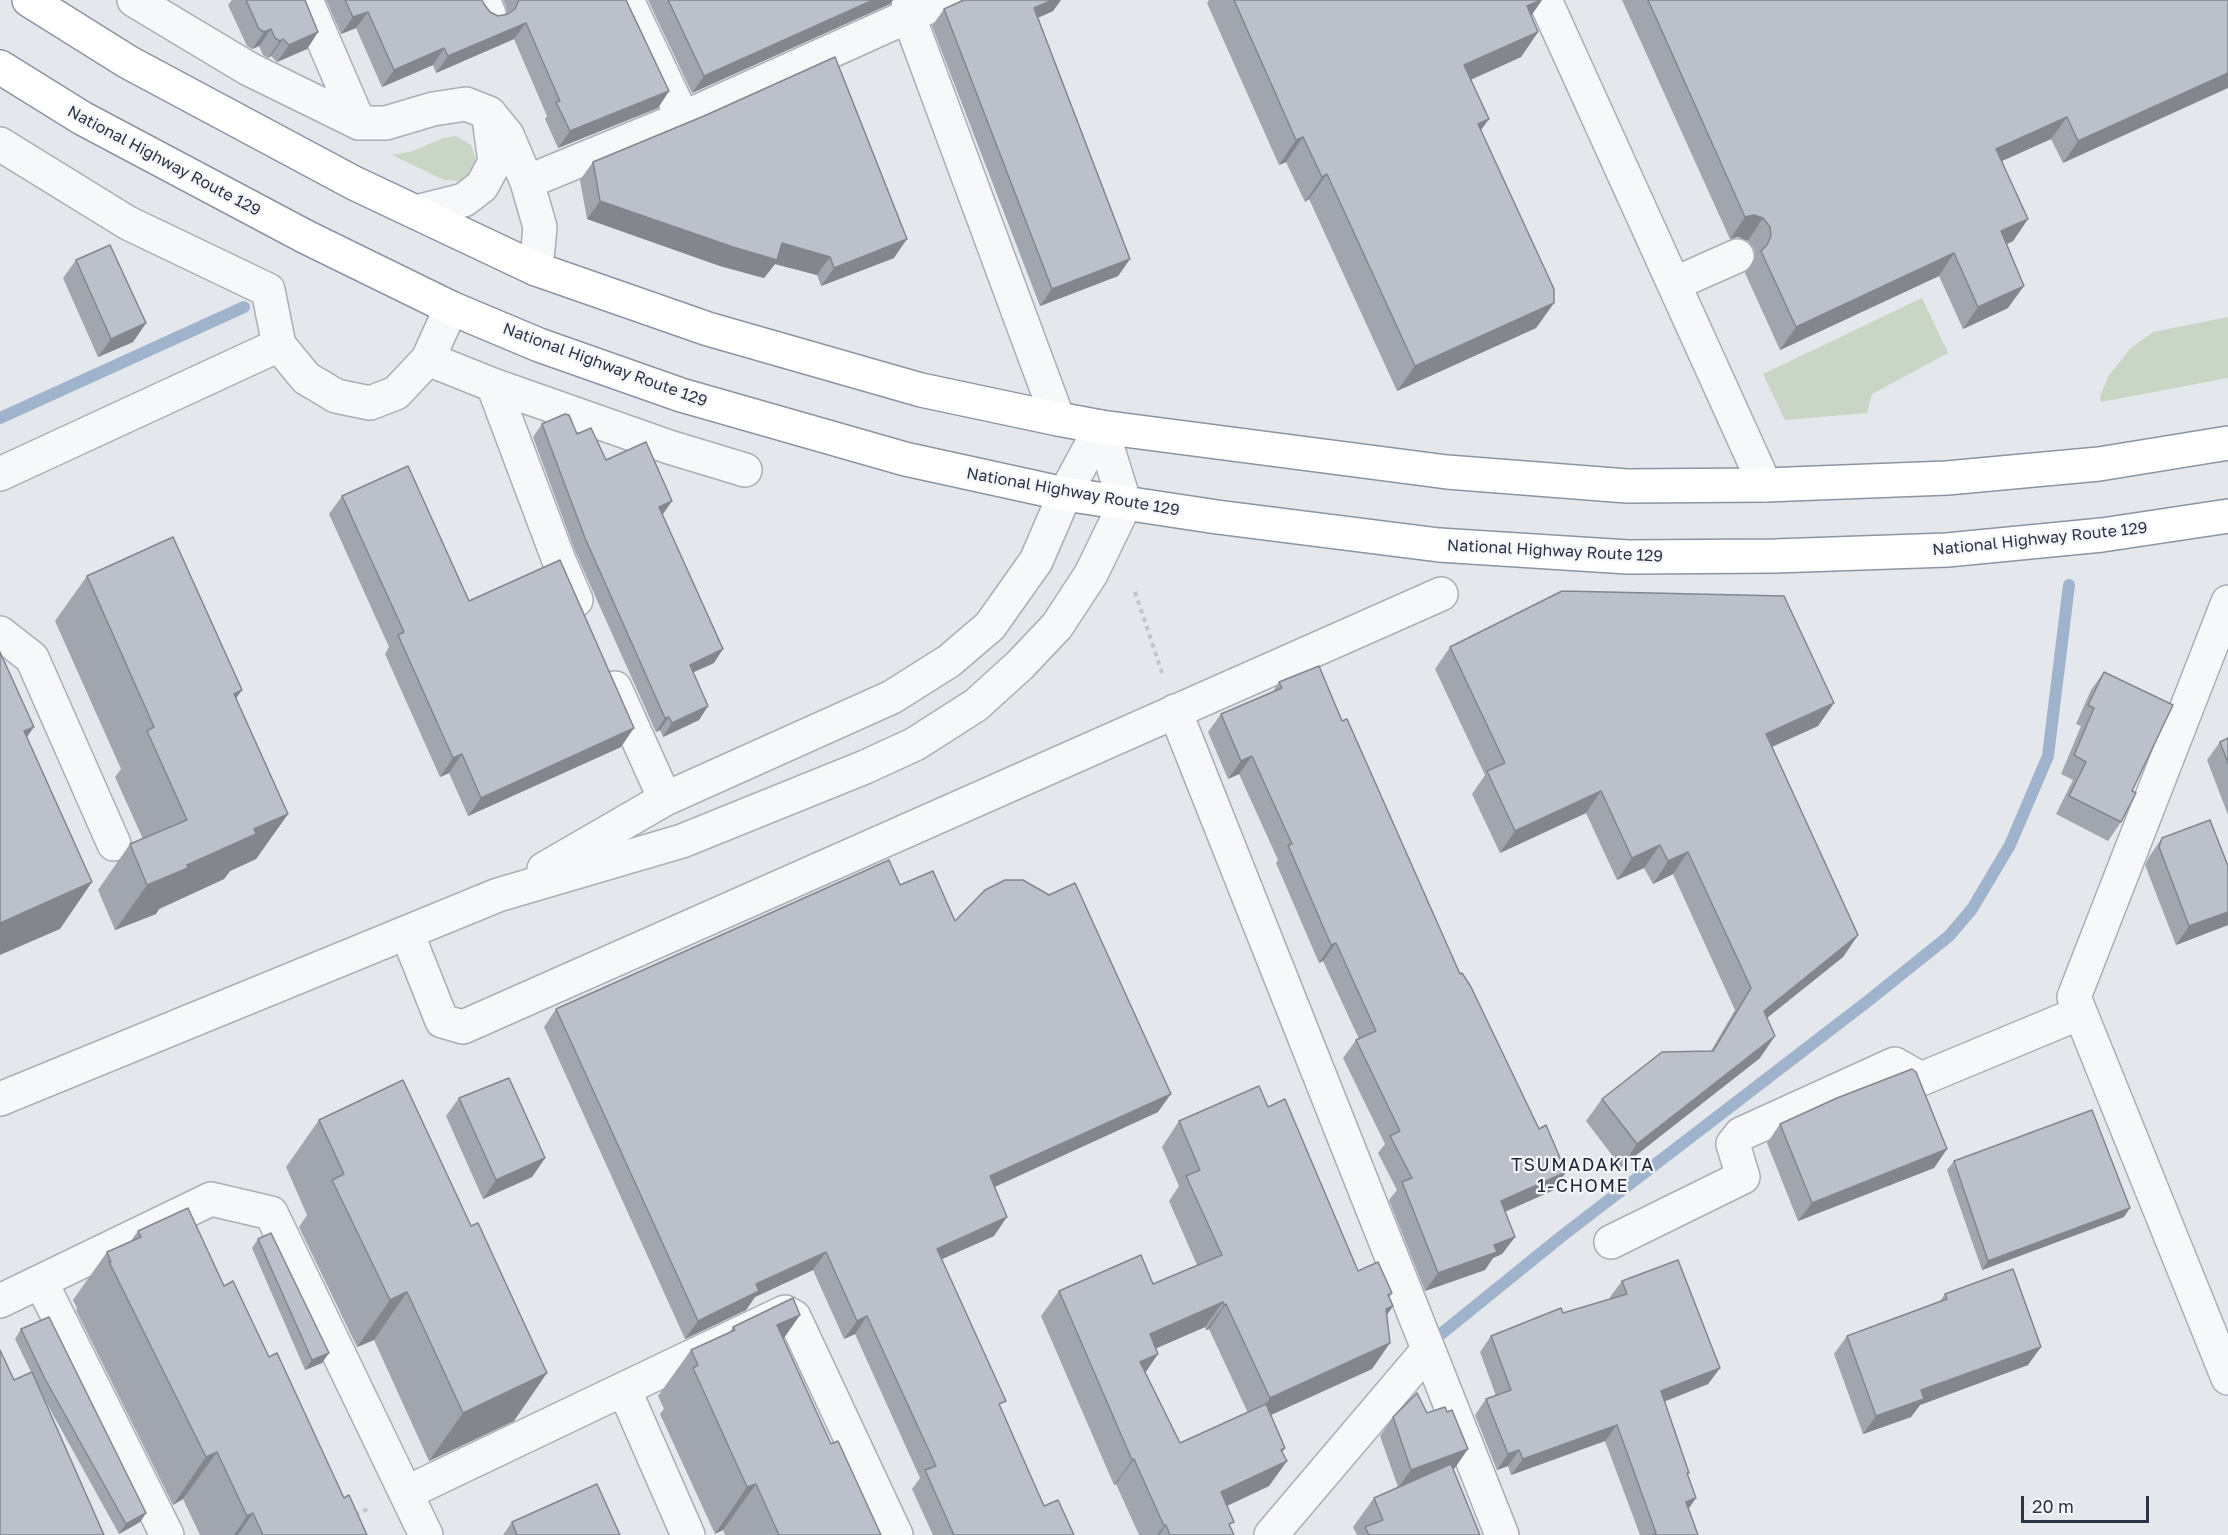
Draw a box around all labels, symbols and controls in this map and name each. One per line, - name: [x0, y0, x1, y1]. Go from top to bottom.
- street label: National Highway Route 129: [64, 102, 264, 220]
- street label: National Highway Route 129: [500, 319, 710, 411]
- street label: National Highway Route 129: [965, 464, 1181, 520]
- street label: National Highway Route 129: [1932, 518, 2148, 560]
- street label: National Highway Route 129: [1447, 536, 1663, 566]
- district label: TSUMADAKITA 1-CHOME: [1511, 1154, 1655, 1196]
- scale bar: [2024, 1484, 2152, 1522]
- text: 20 m: [2032, 1495, 2074, 1517]

